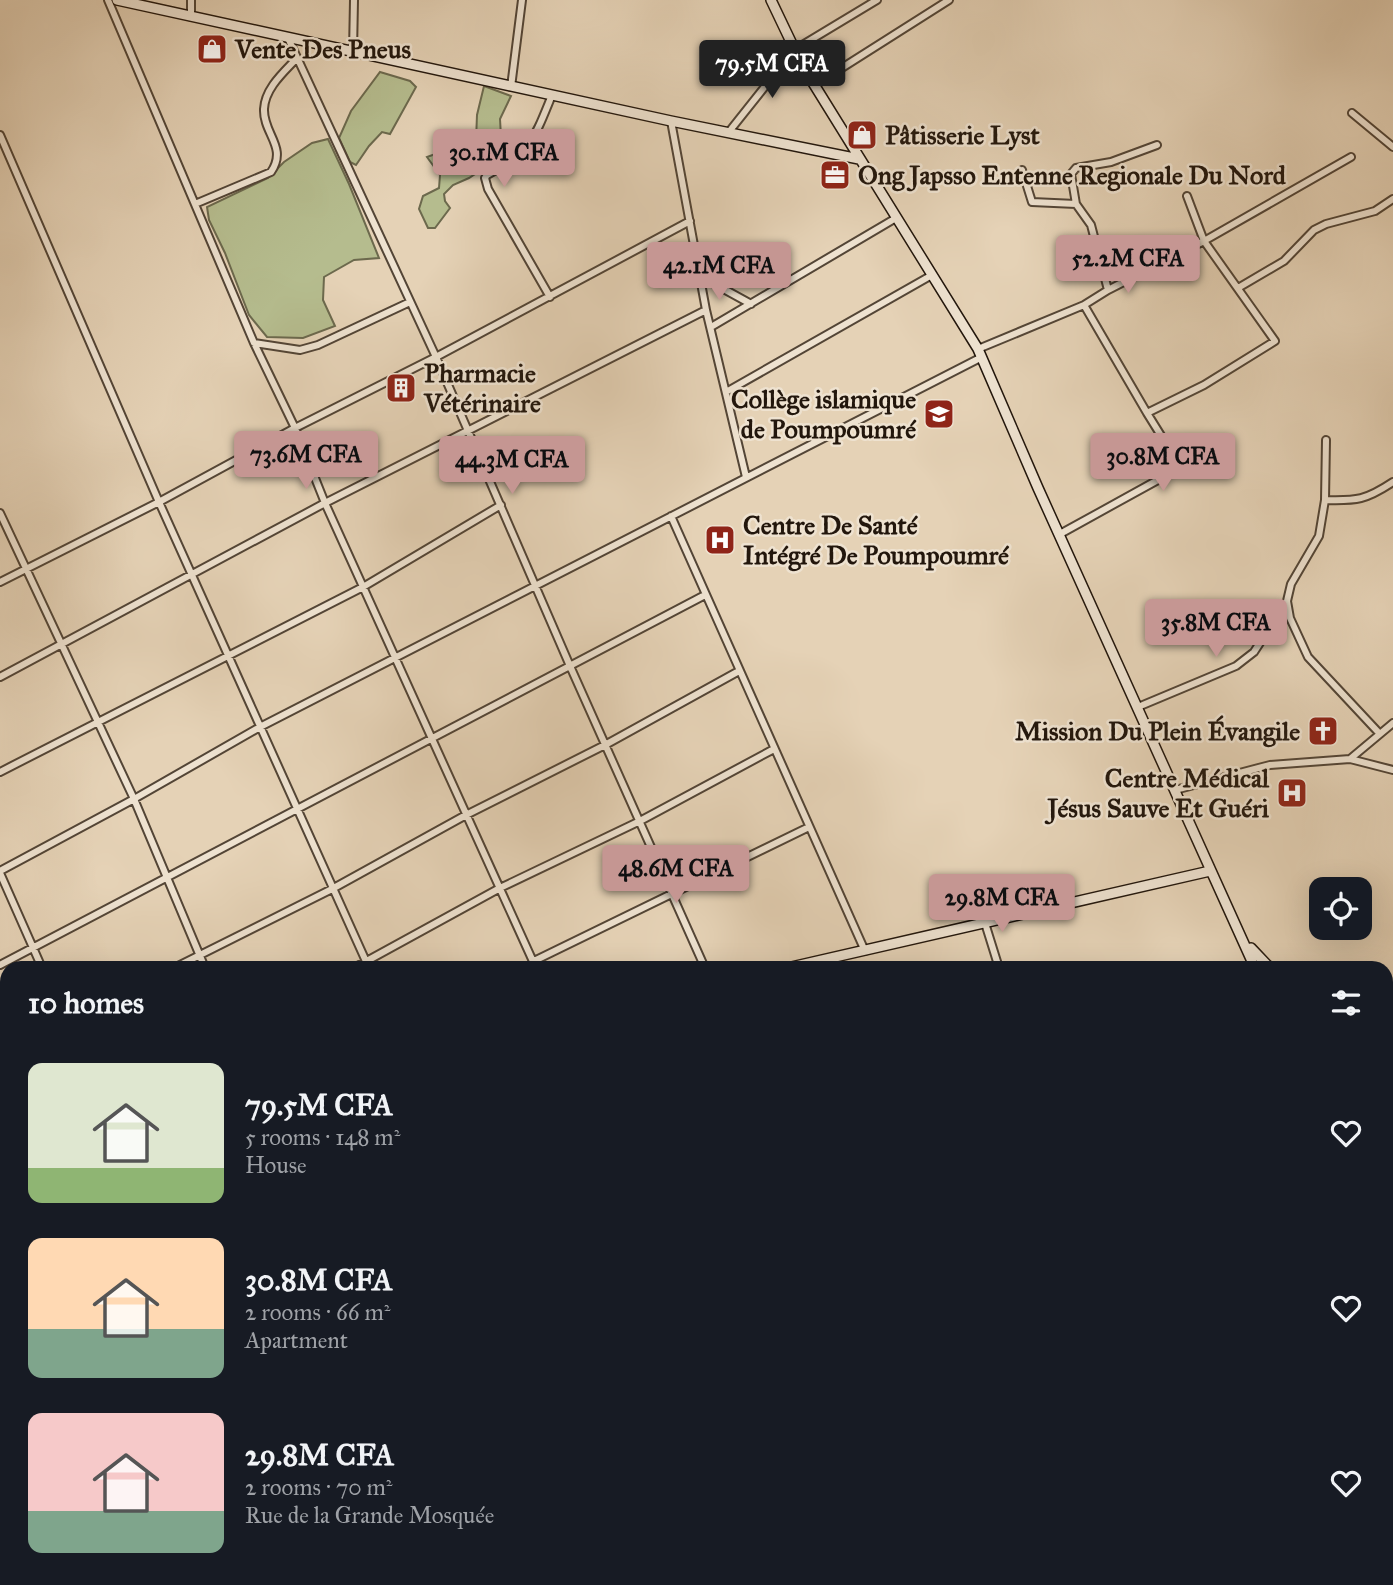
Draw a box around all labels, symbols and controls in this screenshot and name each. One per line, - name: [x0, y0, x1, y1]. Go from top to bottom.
- shop icon: Vente Des Pneus: [195, 32, 229, 66]
- place label: Vente Des Pneus: [234, 33, 412, 65]
- pin: 79.5M CFA: [692, 41, 852, 100]
- text: 79.5M CFA: [715, 49, 829, 77]
- shop icon: Pâtisserie Lyst: [845, 118, 879, 152]
- place label: Pâtisserie Lyst: [885, 119, 1041, 151]
- pin: 30.1M CFA: [424, 130, 584, 189]
- text: 30.1M CFA: [449, 138, 559, 166]
- office icon: Ong Japsso Entenne Regionale Du Nord: [818, 158, 852, 192]
- place label: Ong Japsso Entenne Regionale Du Nord: [858, 159, 1287, 192]
- pin: 52.2M CFA: [1048, 236, 1208, 295]
- pin: 42.1M CFA: [639, 243, 799, 302]
- text: 52.2M CFA: [1072, 244, 1184, 272]
- text: 42.1M CFA: [663, 251, 775, 279]
- place label: Pharmacie Vétérinaire: [423, 357, 541, 419]
- building icon: Pharmacie Vétérinaire: [384, 371, 418, 405]
- place label: Collège islamique de Poumpoumré: [731, 383, 917, 445]
- school or university icon: Collège islamique de Poumpoumré: [922, 397, 956, 431]
- pin: 73.6M CFA: [226, 432, 386, 491]
- pin: 30.8M CFA: [1083, 434, 1243, 493]
- pin: 44.3M CFA: [432, 436, 592, 496]
- text: 73.6M CFA: [250, 440, 362, 468]
- text: 30.8M CFA: [1106, 442, 1220, 470]
- text: 44.3M CFA: [455, 445, 569, 473]
- place label: Centre De Santé Intégré De Poumpoumré: [743, 509, 1010, 572]
- hospital icon: Centre De Santé Intégré De Poumpoumré: [703, 523, 737, 557]
- pin: 35.8M CFA: [1136, 600, 1296, 659]
- text: 35.8M CFA: [1161, 608, 1271, 636]
- church icon: Mission Du Plein Évangile: [1306, 714, 1340, 748]
- place label: Mission Du Plein Évangile: [1015, 715, 1300, 748]
- place label: Centre Médical Jésus Sauve Et Guéri: [1044, 762, 1270, 825]
- hospital icon: Centre Médical Jésus Sauve Et Guéri: [1275, 776, 1309, 810]
- pin: 48.6M CFA: [596, 846, 756, 905]
- text: 48.6M CFA: [618, 854, 734, 882]
- pin: 29.8M CFA: [922, 874, 1082, 934]
- map controls: [1309, 877, 1372, 940]
- button: locate: [1309, 877, 1372, 940]
- text: 29.8M CFA: [945, 883, 1059, 911]
- icon: filters: [1327, 984, 1365, 1022]
- text: 10 homes: [28, 985, 144, 1021]
- text: 79.5M CFA: [245, 1087, 393, 1123]
- icon: home: [84, 1091, 168, 1175]
- icon: heart: [1327, 1114, 1365, 1152]
- text: 5 rooms · 148 m²: [245, 1123, 400, 1151]
- text: House: [245, 1151, 307, 1179]
- text: 30.8M CFA: [245, 1262, 393, 1298]
- icon: home: [84, 1266, 168, 1350]
- icon: heart: [1327, 1289, 1365, 1327]
- text: 2 rooms · 66 m²: [245, 1298, 390, 1326]
- text: Apartment: [245, 1326, 348, 1354]
- text: 29.8M CFA: [245, 1437, 394, 1473]
- icon: home: [84, 1441, 168, 1525]
- icon: heart: [1327, 1464, 1365, 1502]
- text: 2 rooms · 70 m²: [245, 1473, 393, 1501]
- text: Rue de la Grande Mosquée: [245, 1501, 494, 1529]

